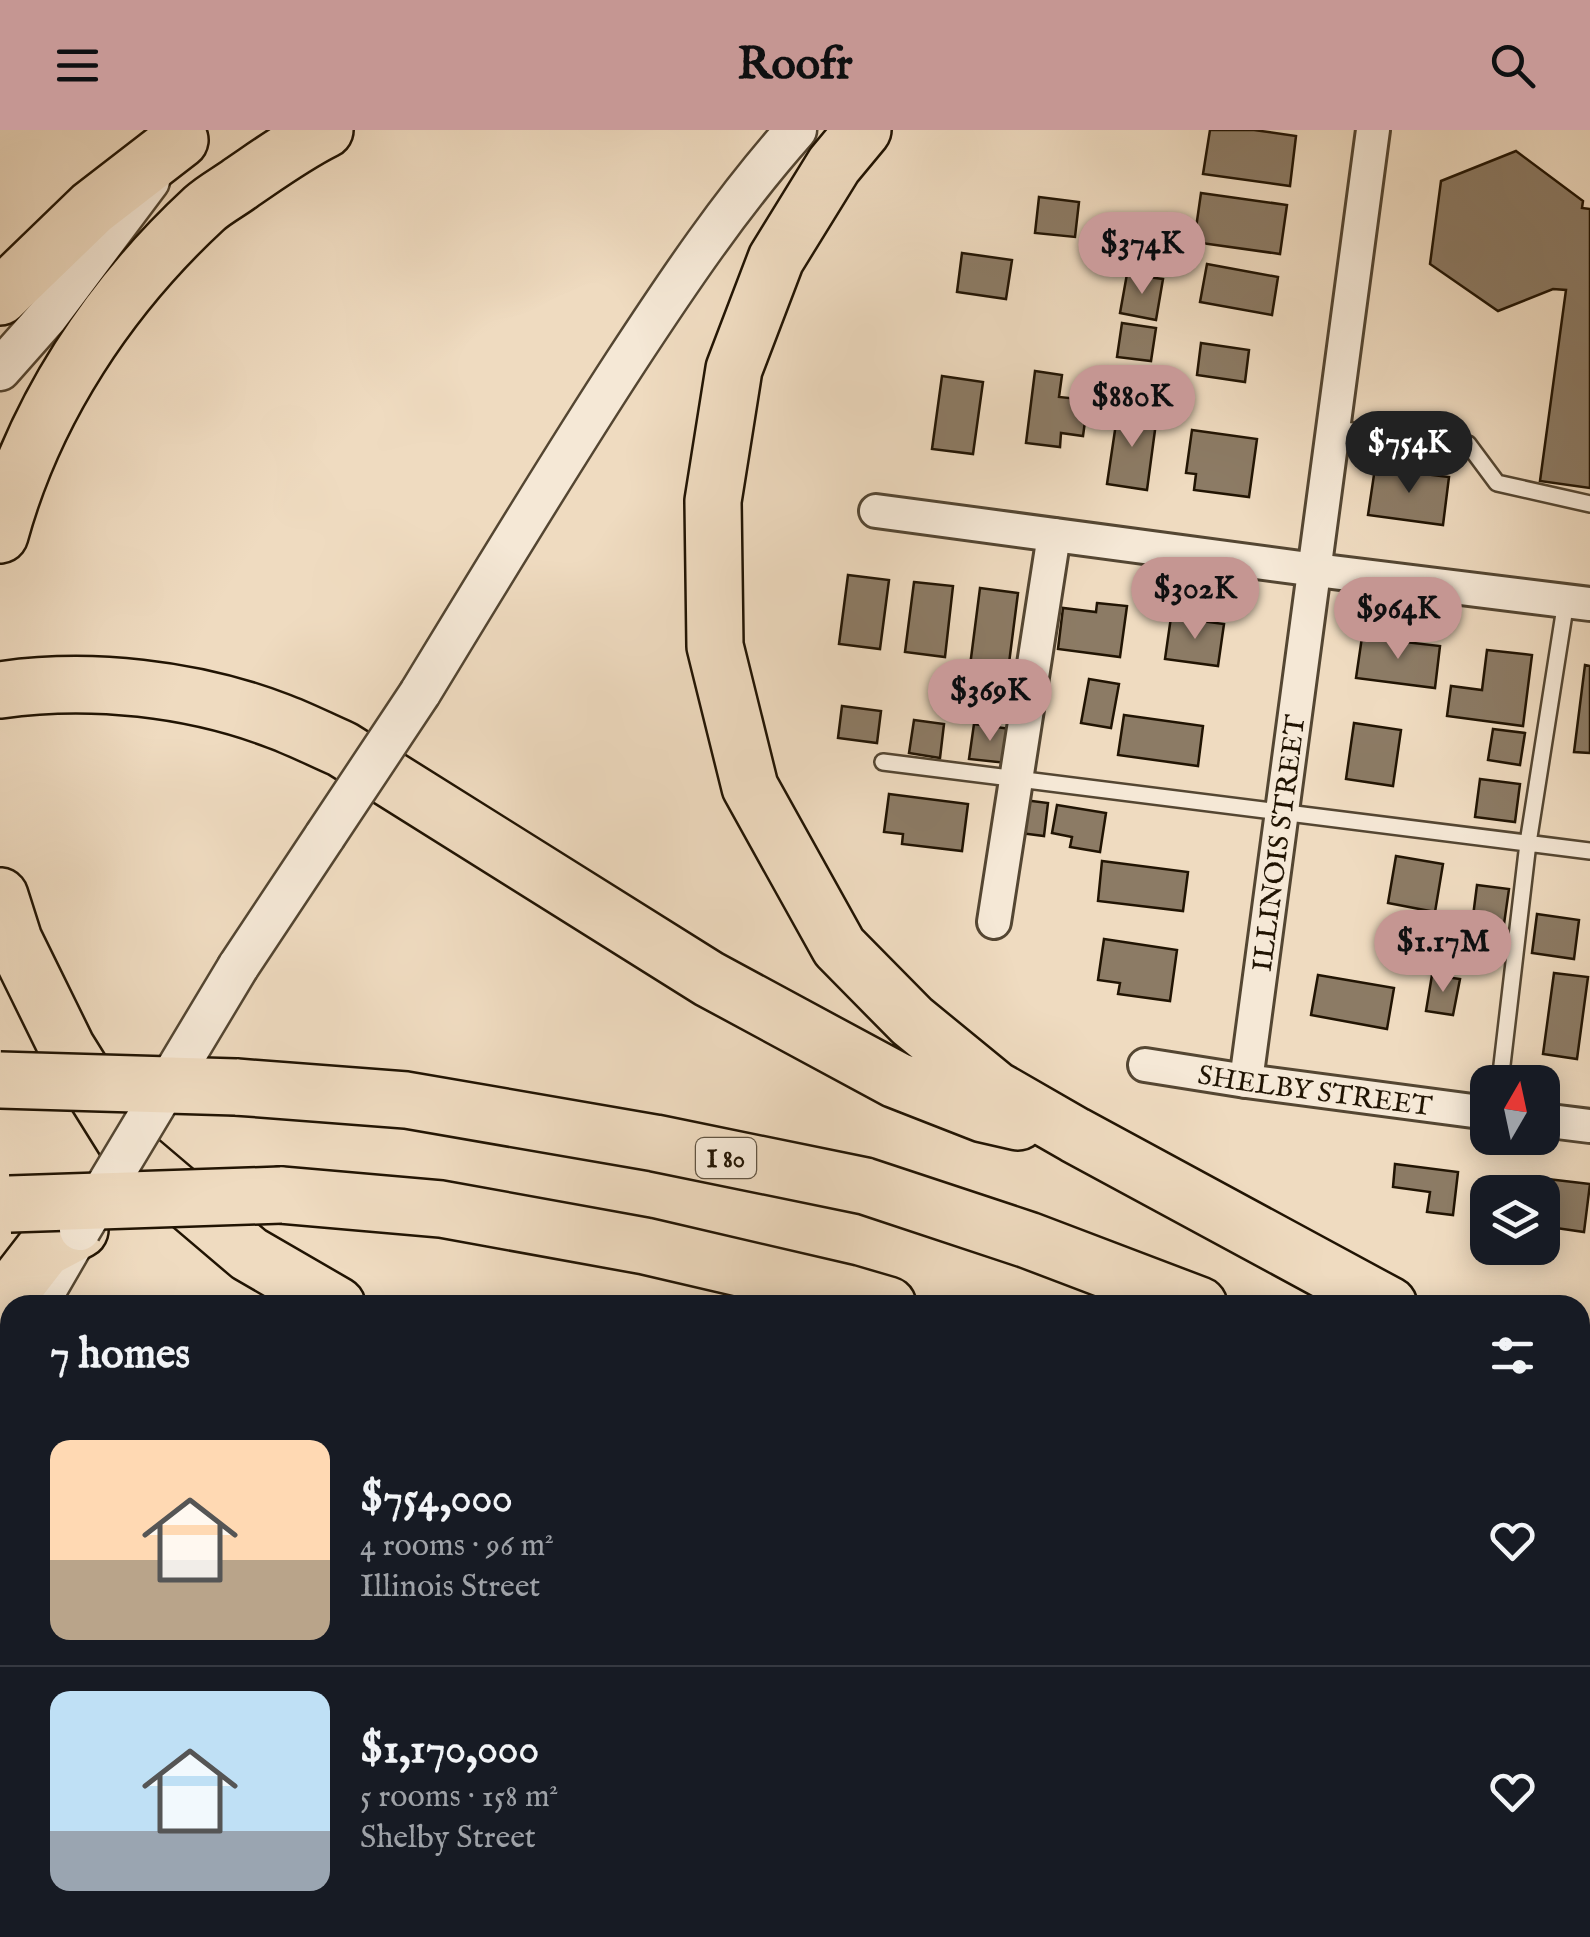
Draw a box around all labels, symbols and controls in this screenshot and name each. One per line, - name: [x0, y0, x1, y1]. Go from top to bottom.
- text: Roofr: [737, 37, 853, 94]
- icon: menu: [50, 38, 105, 93]
- icon: search: [1485, 38, 1540, 93]
- pin: $374K: [1072, 212, 1212, 297]
- text: $374K: [1100, 224, 1184, 265]
- pin: $880K: [1062, 365, 1202, 450]
- text: $880K: [1091, 377, 1173, 418]
- pin: $754K: [1339, 411, 1479, 496]
- text: $754K: [1368, 423, 1450, 464]
- pin: $302K: [1125, 557, 1265, 642]
- text: $302K: [1153, 569, 1237, 610]
- pin: $964K: [1328, 577, 1468, 662]
- text: $964K: [1356, 589, 1440, 630]
- pin: $369K: [920, 659, 1060, 744]
- text: $369K: [950, 671, 1030, 712]
- street label: ILLINOIS STREET: [1246, 712, 1315, 974]
- pin: $1.17M: [1362, 910, 1524, 995]
- text: $1.17M: [1396, 922, 1490, 963]
- street label: SHELBY STREET: [1195, 1059, 1435, 1126]
- north arrow: [1470, 1065, 1560, 1155]
- map controls: [1470, 1065, 1560, 1265]
- road number: I 80: [696, 1138, 756, 1178]
- button: layers: [1470, 1175, 1560, 1265]
- icon: filters: [1485, 1328, 1540, 1383]
- text: 7 homes: [50, 1329, 190, 1382]
- text: $754,000: [360, 1473, 513, 1526]
- icon: home: [130, 1480, 250, 1600]
- icon: heart: [1485, 1513, 1540, 1568]
- text: 4 rooms · 96 m²: [360, 1526, 554, 1567]
- text: Illinois Street: [360, 1567, 540, 1608]
- text: $1,170,000: [360, 1724, 539, 1777]
- icon: home: [130, 1731, 250, 1851]
- icon: heart: [1485, 1764, 1540, 1819]
- text: 5 rooms · 158 m²: [360, 1777, 559, 1818]
- text: Shelby Street: [360, 1818, 536, 1859]

